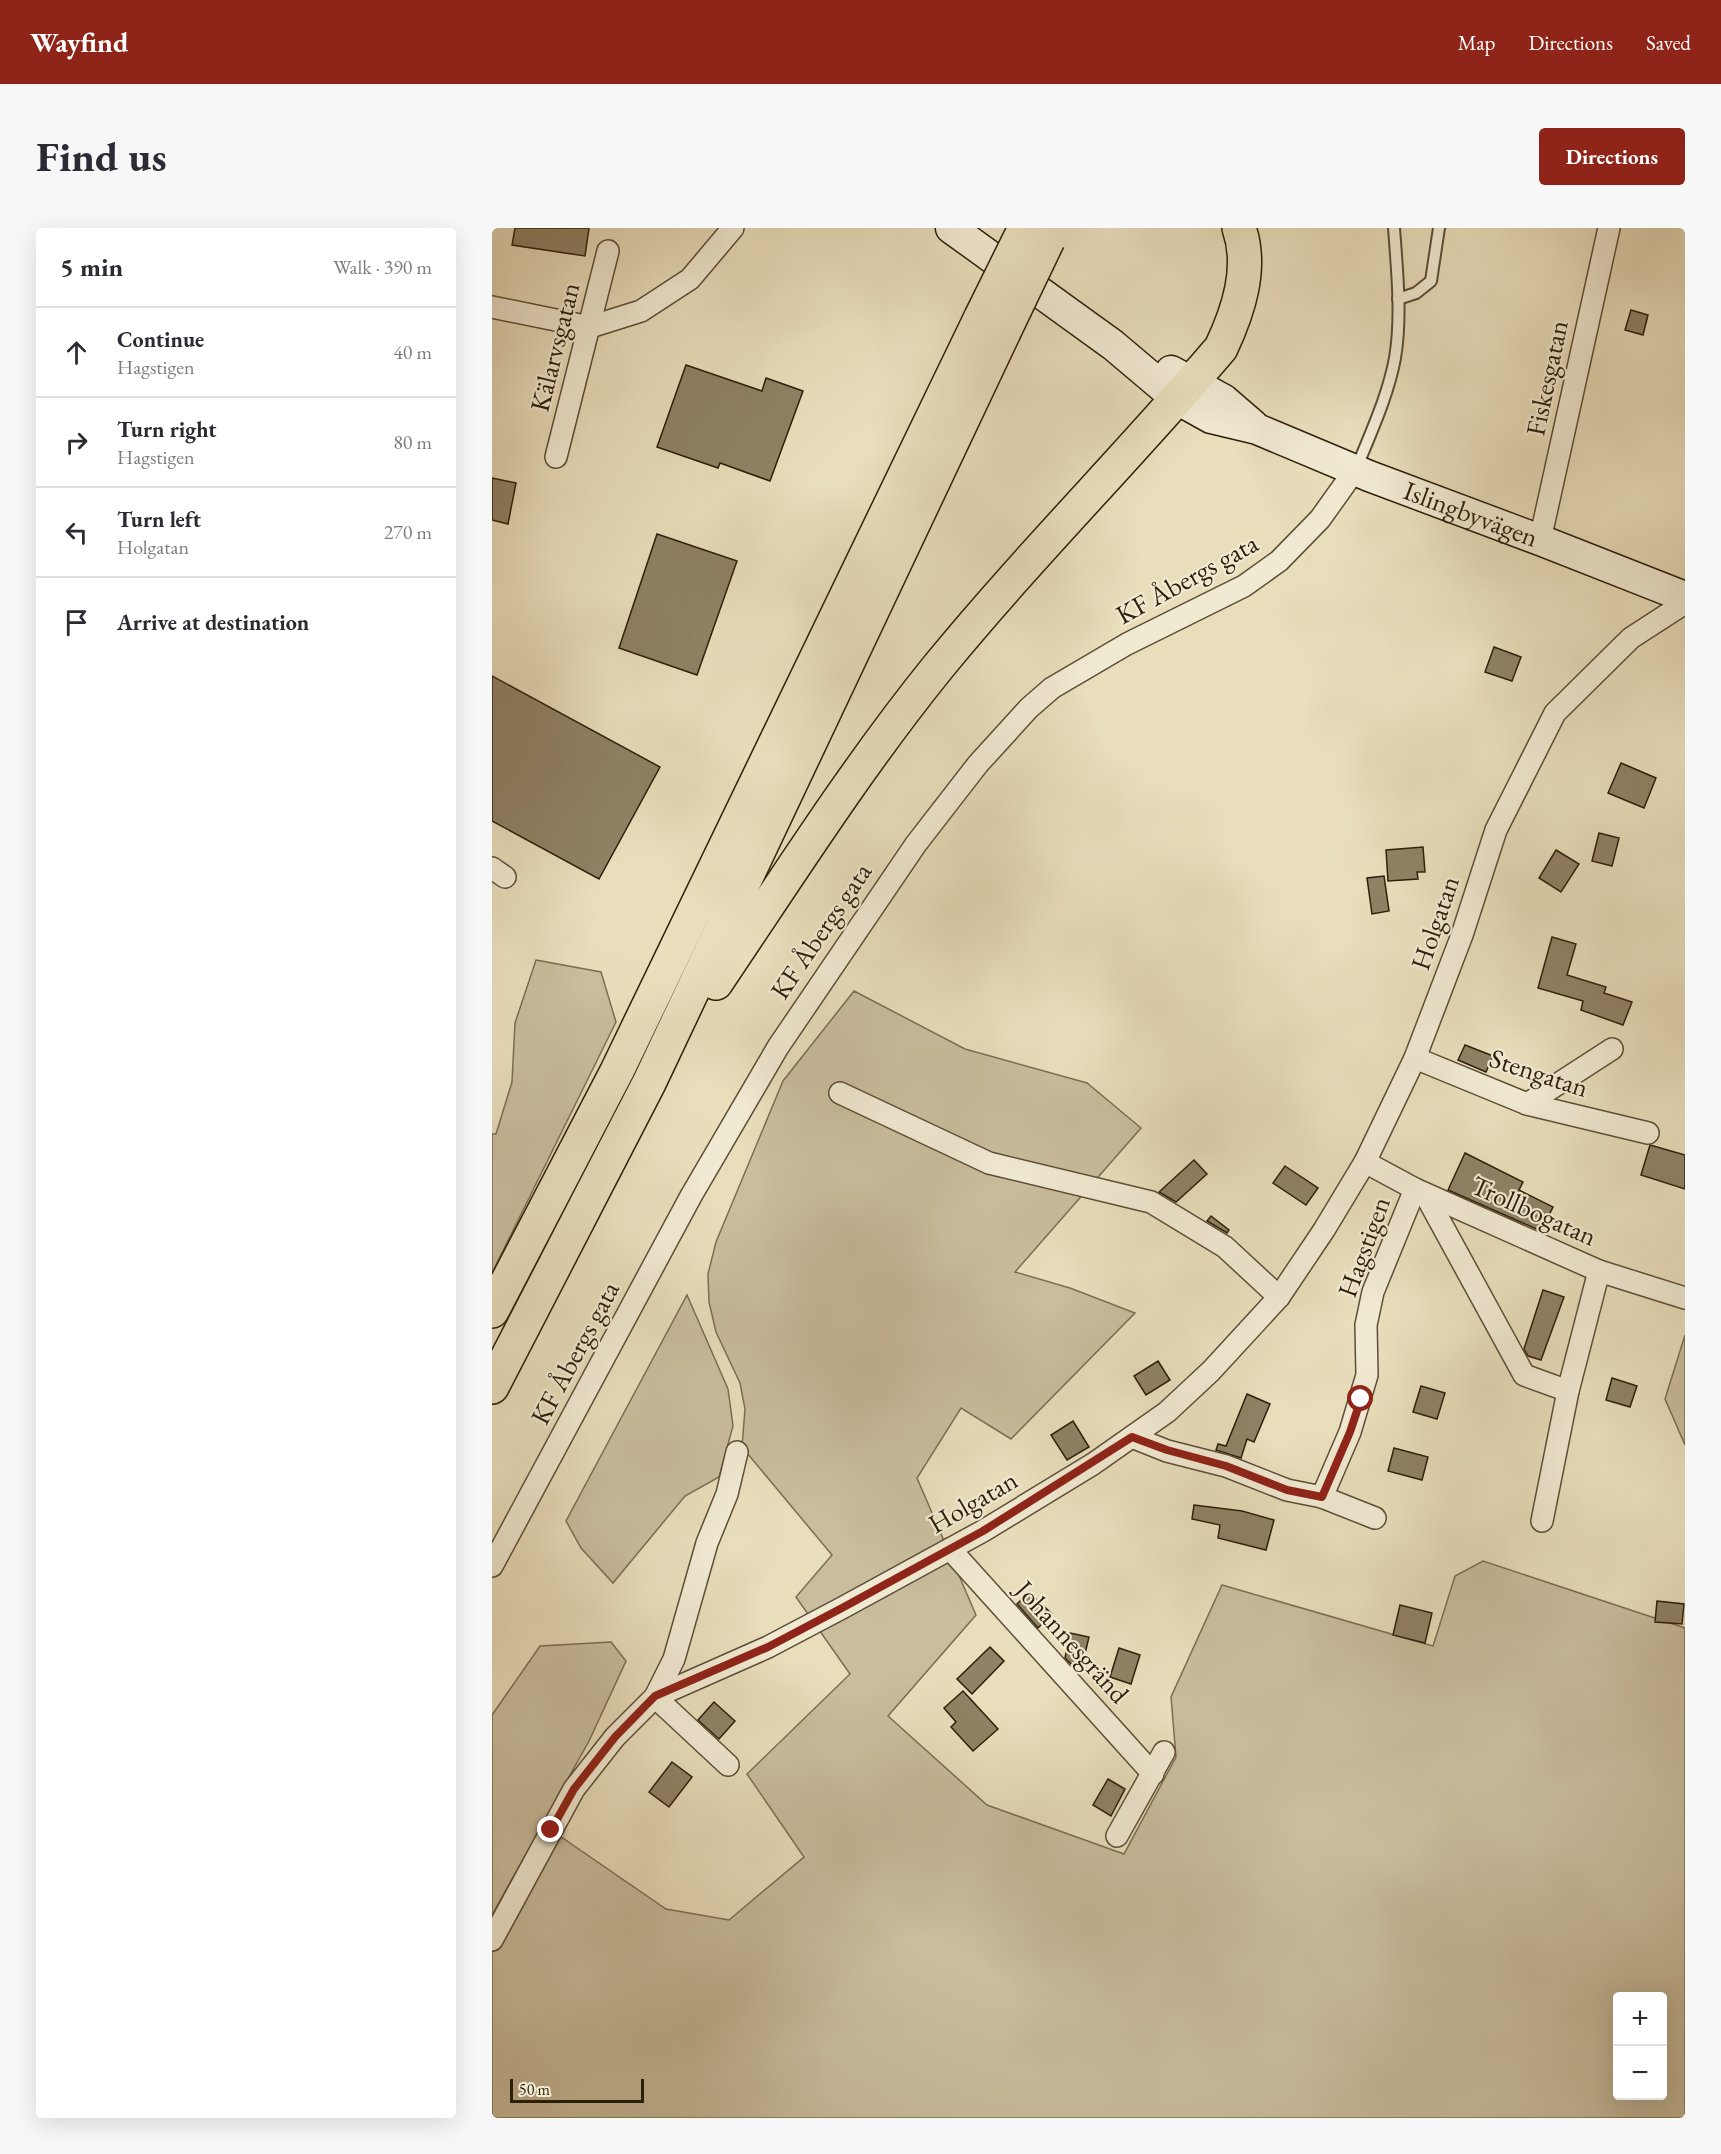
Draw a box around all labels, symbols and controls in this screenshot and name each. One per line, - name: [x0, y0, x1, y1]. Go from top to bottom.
- text: Wayfind: [30, 24, 128, 60]
- text: Map: [1458, 29, 1495, 56]
- text: Directions: [1528, 29, 1613, 56]
- text: Saved: [1646, 29, 1691, 56]
- button: Directions: [1539, 128, 1685, 185]
- text: Find us: [36, 129, 167, 184]
- text: 5 min: [60, 250, 123, 284]
- text: Walk · 390 m: [333, 254, 432, 280]
- street label: Kälarvsgatan: [522, 279, 587, 415]
- street label: Fiskesgatan: [1517, 317, 1576, 439]
- text: Continue: [117, 325, 204, 354]
- icon: ahead: [60, 336, 93, 369]
- text: 40 m: [393, 339, 432, 365]
- text: Hagstigen: [117, 354, 195, 380]
- text: Turn right: [117, 415, 216, 444]
- icon: right: [60, 426, 93, 459]
- text: 80 m: [393, 429, 432, 455]
- text: Hagstigen: [117, 444, 195, 470]
- street label: Islingbyvägen: [1399, 473, 1543, 555]
- text: Turn left: [117, 505, 201, 534]
- icon: left: [60, 516, 93, 549]
- text: 270 m: [384, 519, 432, 545]
- street label: KF Åbergs gata: [1109, 525, 1264, 632]
- text: Holgatan: [117, 534, 189, 560]
- icon: arrive: [60, 606, 93, 639]
- text: Arrive at destination: [117, 608, 309, 637]
- street label: KF Åbergs gata: [762, 856, 879, 1006]
- street label: Holgatan: [1402, 871, 1467, 975]
- street label: Stengatan: [1485, 1040, 1593, 1105]
- street label: Trollbogatan: [1466, 1167, 1602, 1254]
- street label: Hagstigen: [1329, 1192, 1398, 1302]
- street label: KF Åbergs gata: [522, 1275, 627, 1430]
- route start: [1347, 1385, 1373, 1411]
- street label: Holgatan: [922, 1462, 1024, 1541]
- street label: Johannesgränd: [1006, 1571, 1137, 1711]
- route end: [537, 1816, 563, 1842]
- map controls: [1613, 1992, 1667, 2100]
- button: +: [1613, 1992, 1667, 2046]
- button: −: [1613, 2046, 1667, 2100]
- scale bar: [510, 2076, 644, 2104]
- text: 50 m: [519, 2079, 550, 2100]

